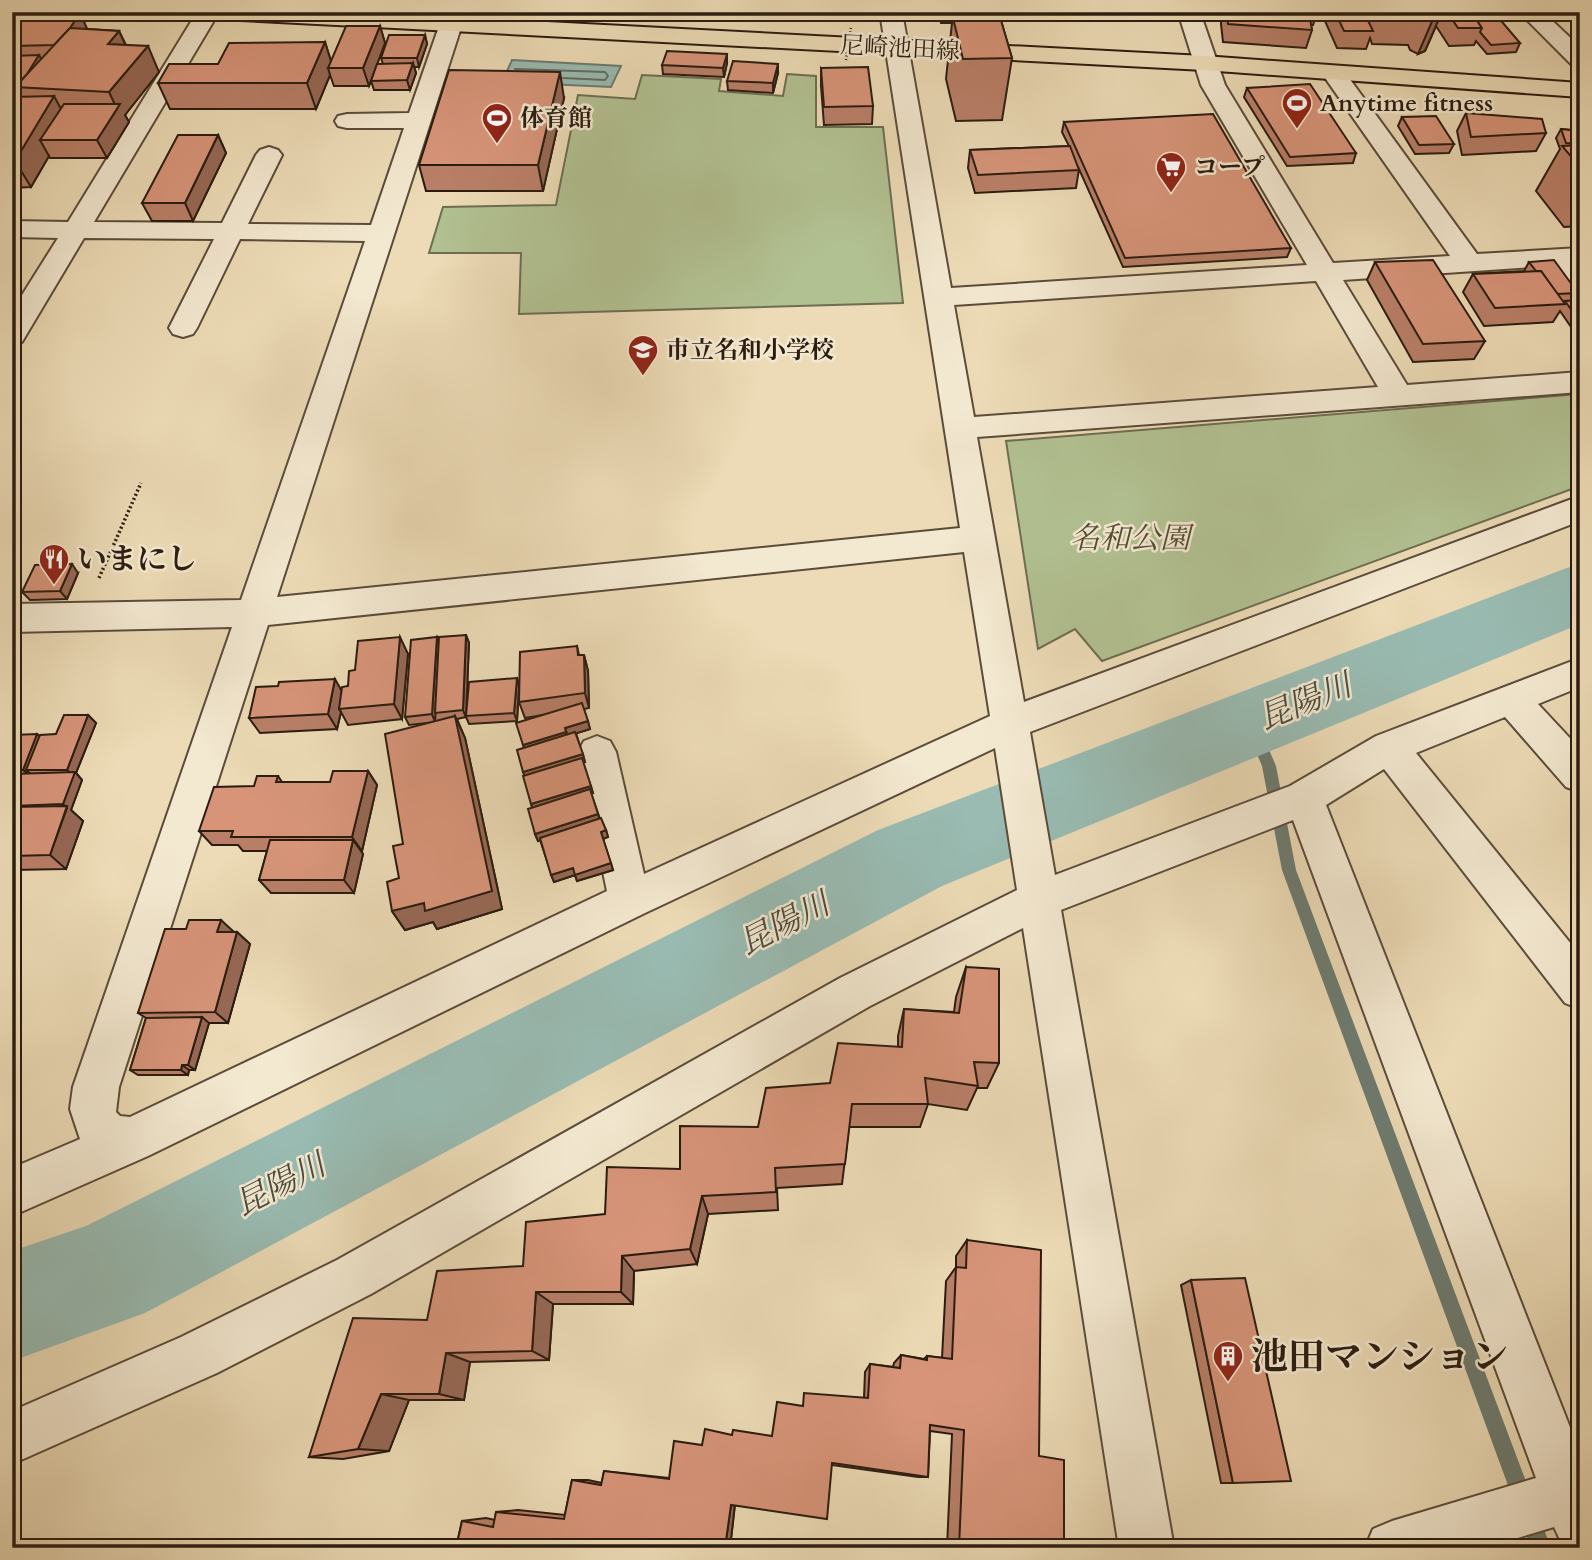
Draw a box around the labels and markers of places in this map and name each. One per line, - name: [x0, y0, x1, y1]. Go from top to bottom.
- sports icon: Anytime fitness: [1280, 86, 1314, 130]
- place label: Anytime fitness: [1320, 87, 1493, 120]
- sports icon: 体育館: [480, 101, 514, 145]
- place label: 体育館: [520, 102, 592, 135]
- supermarket icon: コープ: [1154, 150, 1188, 194]
- place label: コープ: [1194, 151, 1266, 184]
- school or university icon: 市立名和小学校: [626, 333, 660, 377]
- place label: 市立名和小学校: [666, 334, 834, 367]
- place label: いまにし: [77, 539, 197, 580]
- restaurant icon: いまにし: [37, 542, 71, 586]
- place label: 池田マンション: [1251, 1332, 1508, 1382]
- building icon: 池田マンション: [1211, 1339, 1245, 1383]

